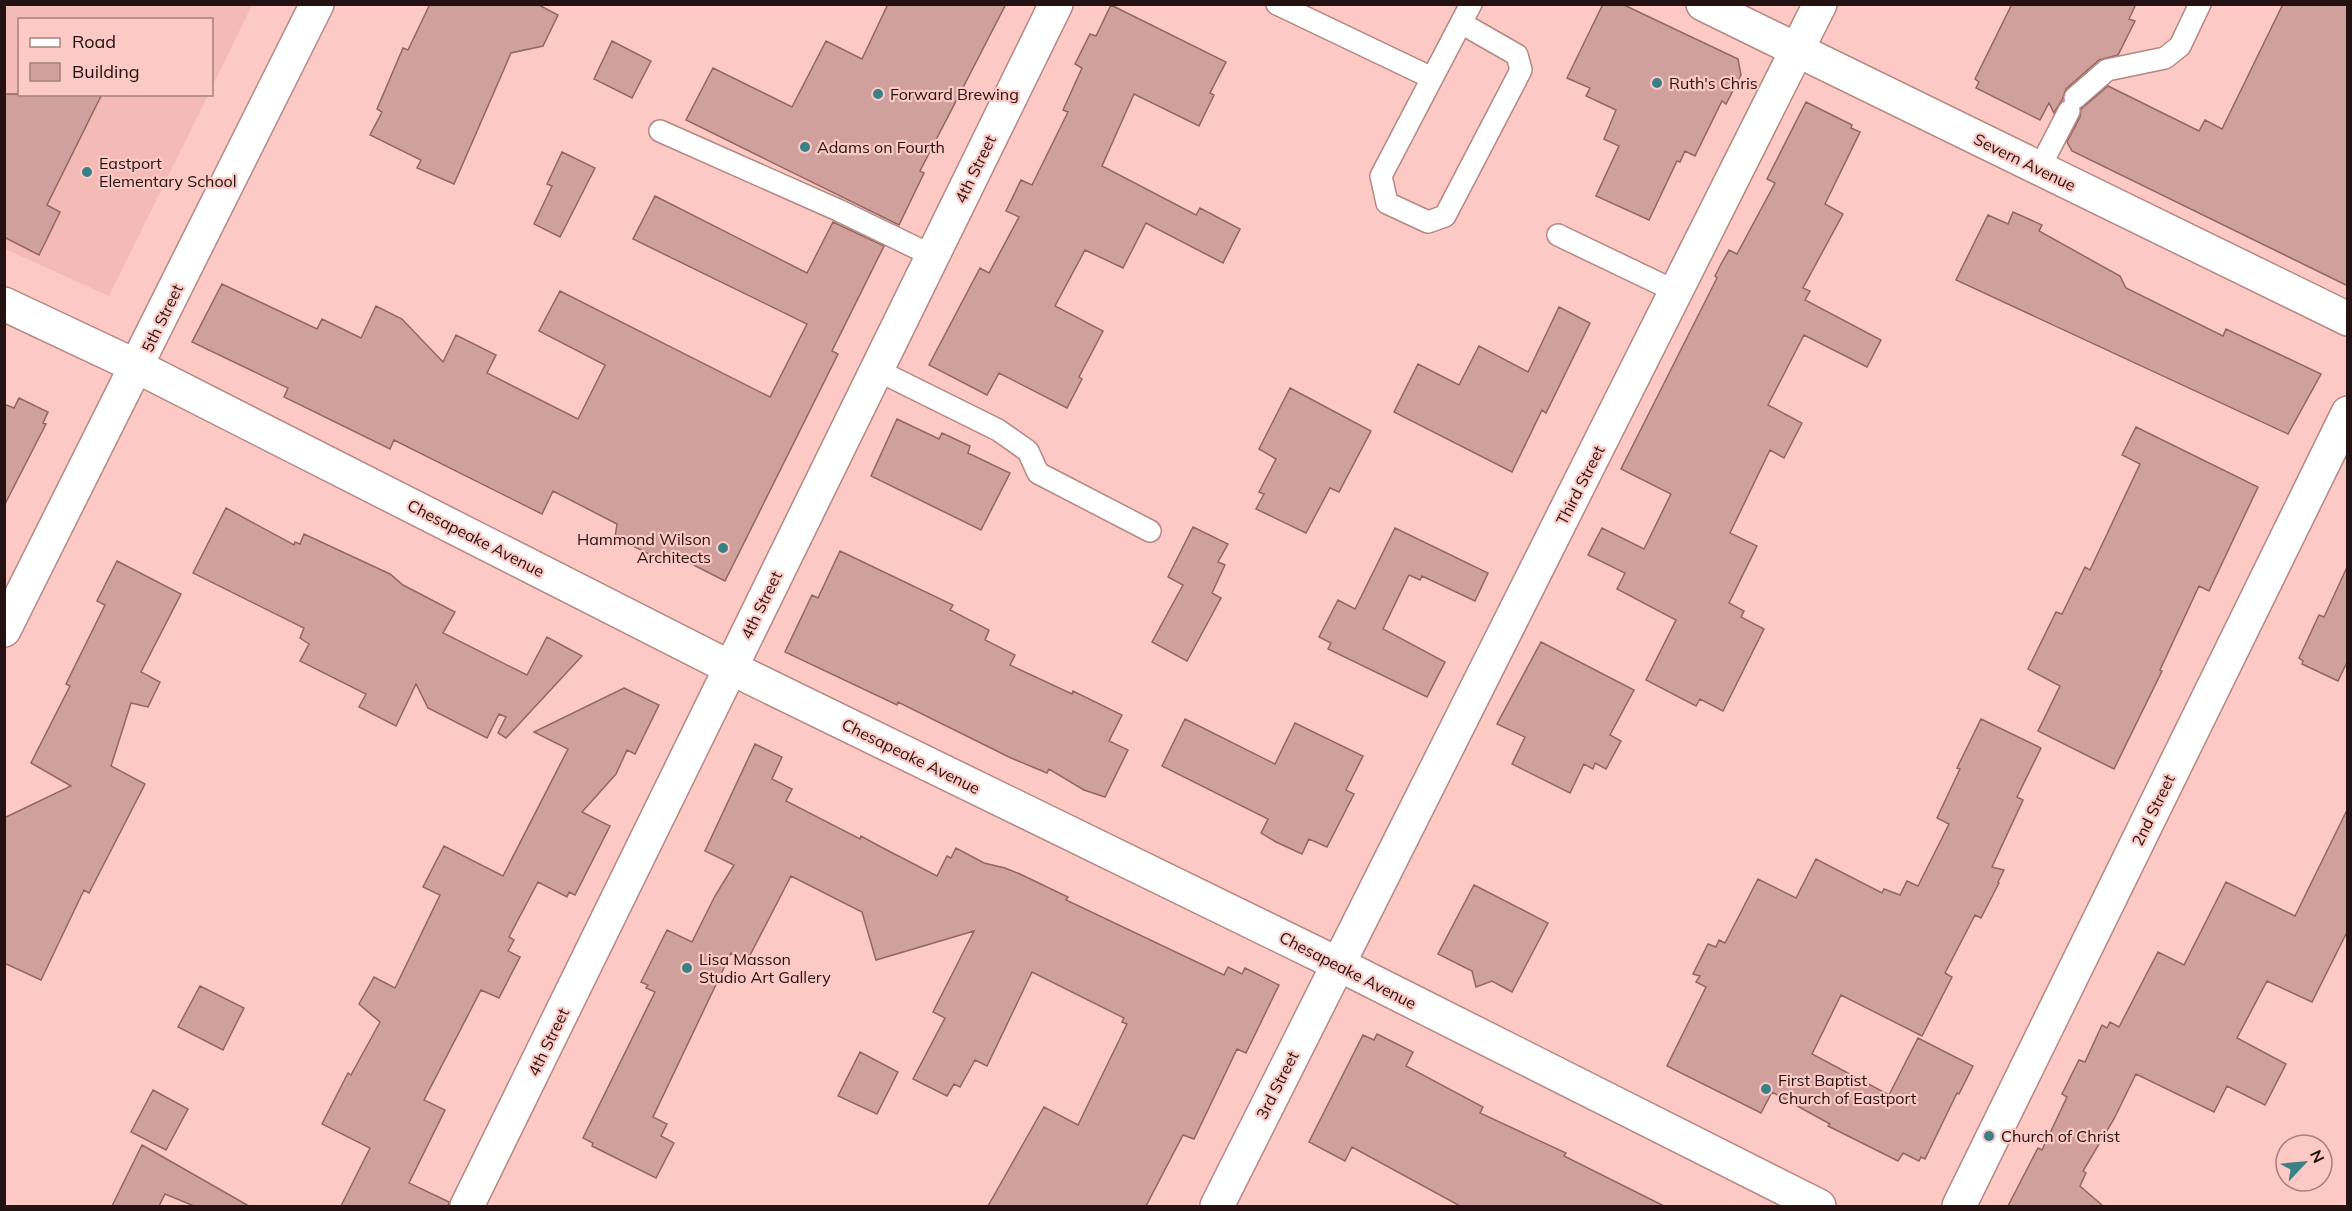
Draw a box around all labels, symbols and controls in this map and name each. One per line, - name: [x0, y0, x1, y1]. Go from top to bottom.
- legend: [18, 18, 213, 96]
- text: Road: [72, 30, 116, 53]
- text: Building: [72, 60, 140, 83]
- place label: Ruth's Chris: [1669, 73, 1758, 93]
- marker: Ruth's Chris: [1650, 76, 1664, 90]
- place label: Forward Brewing: [890, 84, 1019, 104]
- marker: Forward Brewing: [871, 87, 885, 101]
- street label: Severn Avenue: [1971, 129, 2079, 195]
- street label: 4th Street: [950, 131, 1000, 206]
- place label: Adams on Fourth: [817, 137, 945, 157]
- marker: Adams on Fourth: [798, 140, 812, 154]
- place label: Eastport Elementary School: [99, 153, 237, 191]
- marker: Eastport Elementary School: [80, 165, 94, 179]
- street label: 5th Street: [137, 280, 187, 355]
- street label: Third Street: [1551, 442, 1609, 528]
- street label: Chesapeake Avenue: [404, 495, 548, 581]
- place label: Hammond Wilson Architects: [577, 529, 711, 567]
- marker: Hammond Wilson Architects: [716, 541, 730, 555]
- street label: 4th Street: [736, 567, 786, 642]
- street label: Chesapeake Avenue: [839, 714, 983, 798]
- street label: 2nd Street: [2127, 771, 2179, 849]
- street label: Chesapeake Avenue: [1276, 927, 1420, 1013]
- place label: Lisa Masson Studio Art Gallery: [699, 949, 831, 987]
- marker: Lisa Masson Studio Art Gallery: [680, 961, 694, 975]
- street label: 4th Street: [523, 1004, 573, 1079]
- street label: 3rd Street: [1251, 1047, 1303, 1122]
- place label: First Baptist Church of Eastport: [1778, 1070, 1917, 1108]
- marker: First Baptist Church of Eastport: [1759, 1082, 1773, 1096]
- place label: Church of Christ: [2001, 1126, 2120, 1146]
- marker: Church of Christ: [1982, 1129, 1996, 1143]
- north arrow: [2274, 1133, 2334, 1193]
- text: N: [2306, 1147, 2329, 1166]

